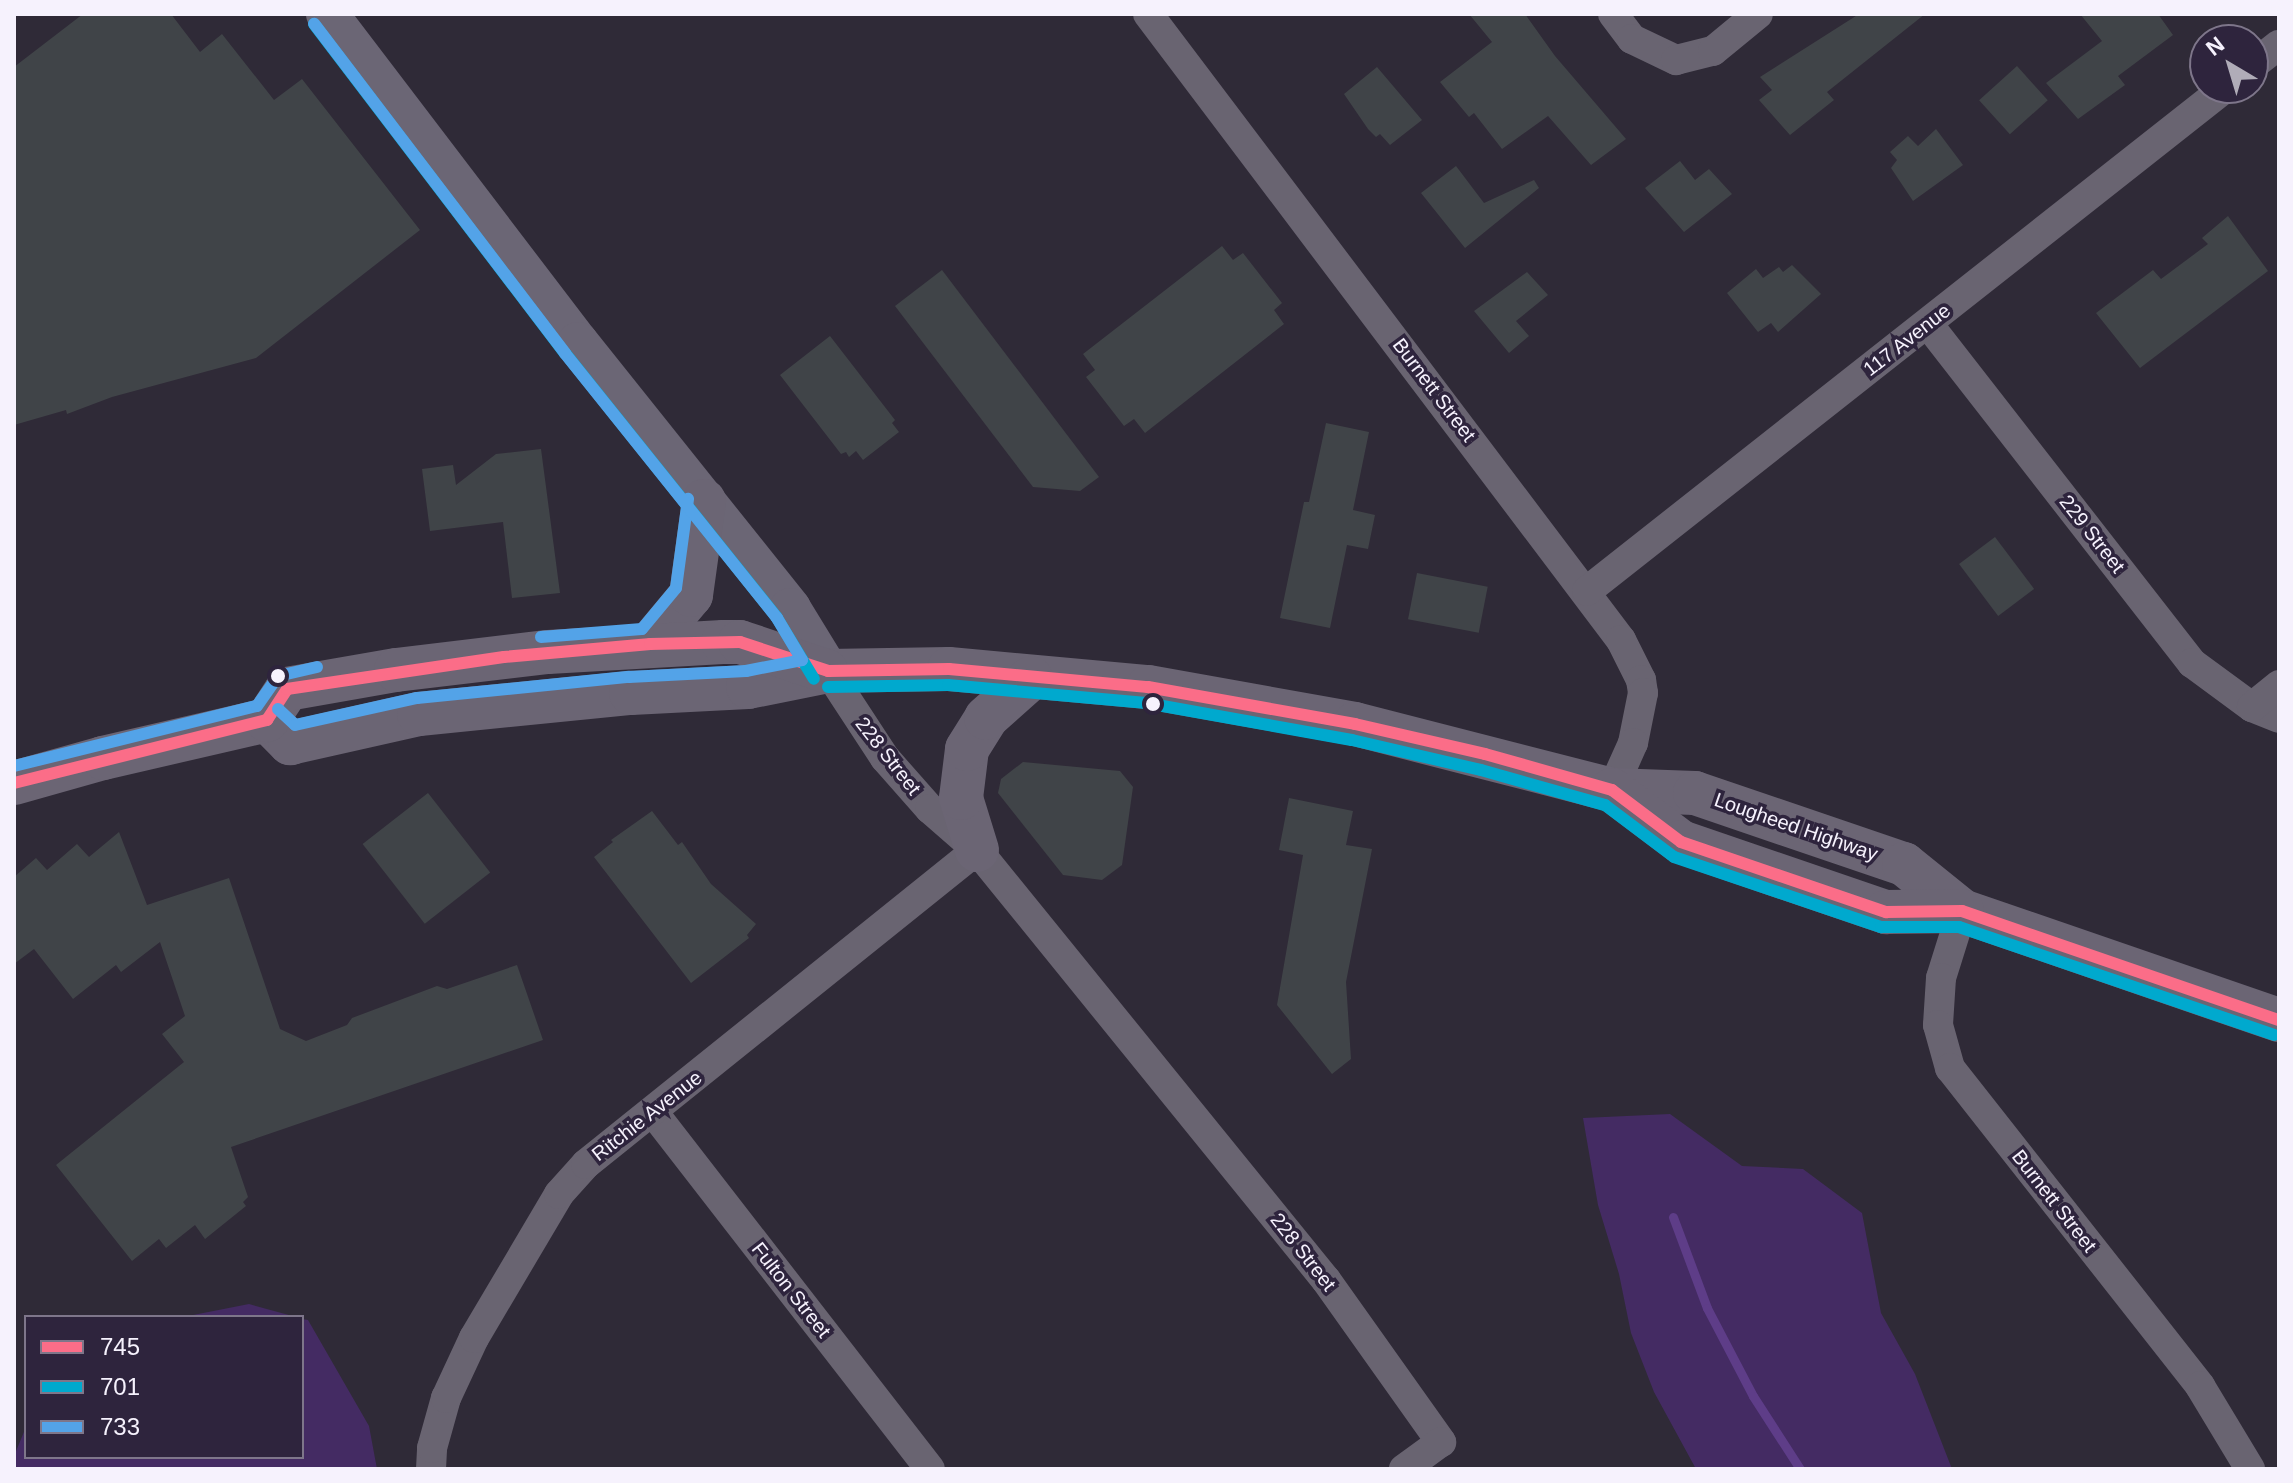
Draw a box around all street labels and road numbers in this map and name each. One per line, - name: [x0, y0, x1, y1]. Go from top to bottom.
- street label: 117 Avenue: [1858, 298, 1956, 382]
- street label: Burnett Street: [1387, 334, 1481, 446]
- street label: 229 Street: [2054, 490, 2130, 578]
- street label: 228 Street: [850, 712, 926, 800]
- street label: Lougheed Highway: [1711, 788, 1881, 866]
- street label: Ritchie Avenue: [587, 1065, 707, 1167]
- street label: Burnett Street: [2007, 1145, 2101, 1257]
- street label: 228 Street: [1265, 1208, 1341, 1296]
- street label: Fulton Street: [746, 1237, 836, 1343]

